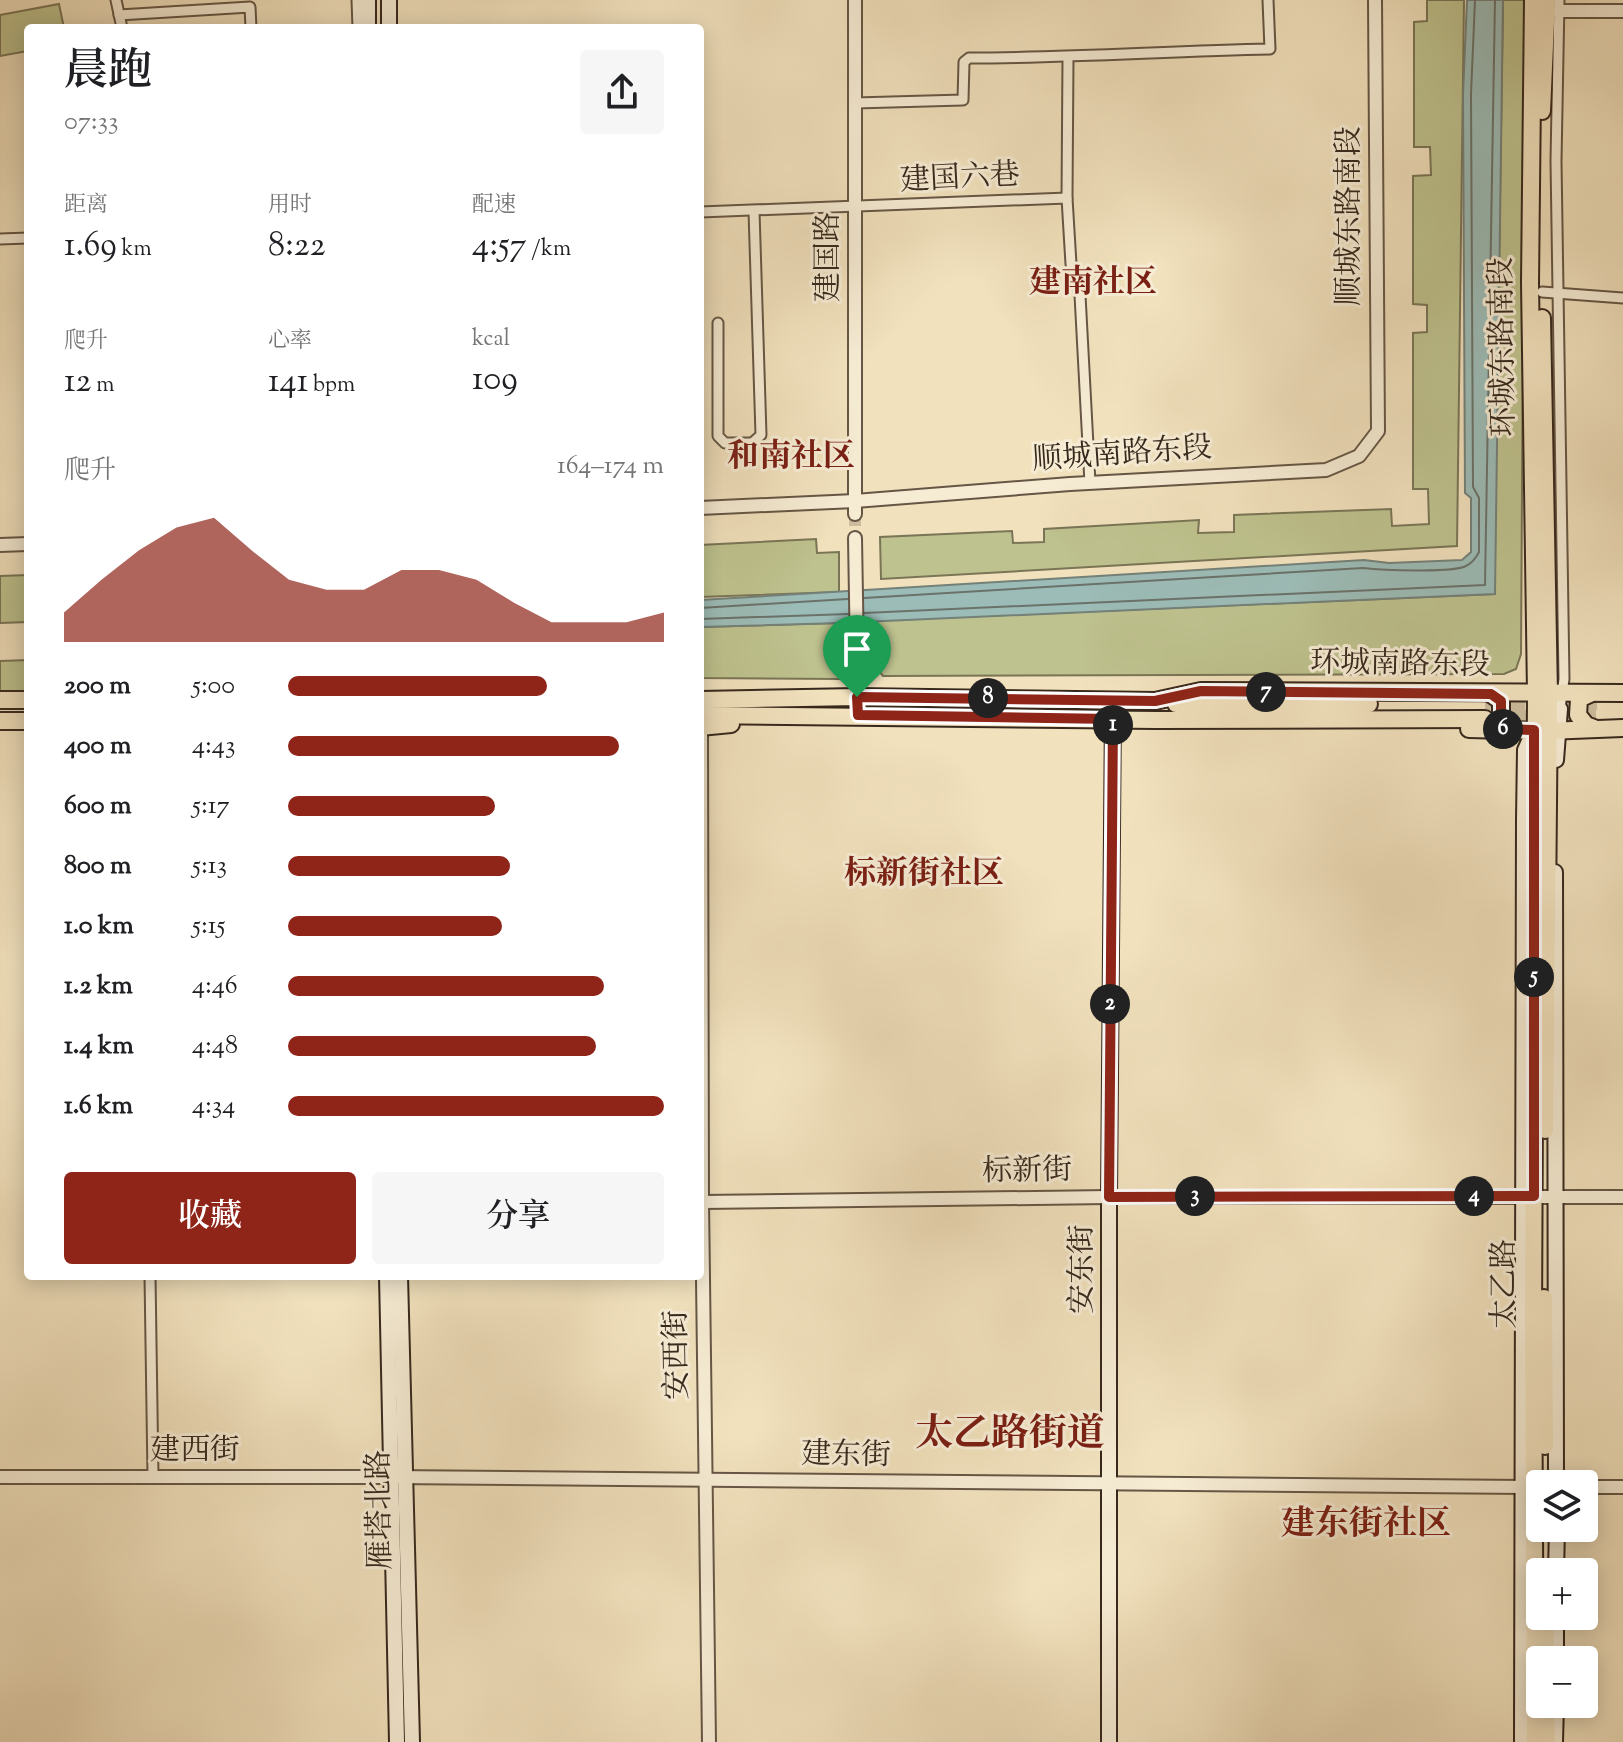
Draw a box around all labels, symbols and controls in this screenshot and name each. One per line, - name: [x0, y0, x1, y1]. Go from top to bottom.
- text: 晨跑: [64, 42, 152, 105]
- button: share: [580, 50, 664, 134]
- text: 07:33: [64, 104, 119, 141]
- street label: 顺城东路南段: [1329, 126, 1372, 306]
- street label: 建国六巷: [899, 154, 1021, 204]
- text: 距离: [64, 190, 108, 222]
- text: 用时: [268, 190, 312, 222]
- text: 配速: [472, 190, 516, 222]
- street label: 建国路: [808, 212, 851, 302]
- text: 1.69: [64, 222, 117, 271]
- text: 8:22: [268, 222, 326, 271]
- text: 4:57: [472, 222, 527, 271]
- text: km: [117, 234, 152, 266]
- text: /km: [527, 234, 571, 266]
- street label: 环城东路南段: [1481, 257, 1527, 437]
- district label: 建南社区: [1029, 261, 1157, 307]
- text: kcal: [472, 324, 510, 356]
- text: 爬升: [64, 326, 108, 358]
- text: 心率: [268, 326, 312, 358]
- text: 109: [472, 356, 518, 405]
- text: 12: [64, 358, 91, 407]
- text: 141: [268, 358, 308, 407]
- text: m: [91, 370, 114, 402]
- text: bpm: [308, 370, 355, 402]
- street label: 顺城南路东段: [1031, 427, 1213, 483]
- district label: 和南社区: [727, 435, 855, 481]
- text: 164–174 m: [557, 448, 664, 485]
- text: 爬升: [64, 453, 116, 490]
- pin: [823, 615, 891, 697]
- icon: arrive: [835, 627, 879, 671]
- street label: 环城南路东段: [1310, 642, 1490, 688]
- text: 200 m: [64, 668, 131, 705]
- text: 5:00: [192, 668, 235, 705]
- pin: 7: [1246, 672, 1286, 712]
- text: 7: [1260, 676, 1272, 708]
- pin: 8: [968, 678, 1008, 718]
- text: 8: [982, 682, 994, 714]
- pin: 1: [1093, 705, 1133, 745]
- text: 1: [1109, 709, 1117, 741]
- pin: 6: [1483, 709, 1523, 749]
- text: 6: [1498, 713, 1508, 745]
- text: 400 m: [64, 728, 131, 765]
- text: 4:43: [192, 728, 235, 765]
- text: 600 m: [64, 788, 131, 825]
- text: 5:17: [192, 788, 230, 825]
- text: 800 m: [64, 848, 132, 885]
- text: 5:13: [192, 848, 227, 885]
- district label: 标新街社区: [844, 852, 1004, 898]
- text: 1.0 km: [64, 908, 134, 945]
- text: 5:15: [192, 908, 225, 945]
- pin: 5: [1514, 957, 1554, 997]
- text: 5: [1530, 961, 1538, 993]
- text: 1.2 km: [64, 968, 133, 1005]
- text: 4:46: [192, 968, 238, 1005]
- pin: 2: [1090, 984, 1130, 1024]
- text: 2: [1105, 988, 1115, 1020]
- text: 1.4 km: [64, 1028, 134, 1065]
- text: 4:48: [192, 1028, 238, 1065]
- text: 1.6 km: [64, 1088, 133, 1125]
- text: 4:34: [192, 1088, 235, 1125]
- street label: 标新街: [982, 1150, 1072, 1194]
- button: 收藏: [64, 1172, 356, 1264]
- button: 分享: [372, 1172, 664, 1264]
- pin: 3: [1175, 1176, 1215, 1216]
- pin: 4: [1454, 1176, 1494, 1216]
- text: 3: [1191, 1180, 1199, 1212]
- text: 4: [1468, 1180, 1480, 1212]
- street label: 安东街: [1062, 1224, 1105, 1314]
- street label: 太乙路: [1484, 1239, 1527, 1329]
- street label: 安西街: [656, 1310, 700, 1400]
- district label: 太乙路街道: [915, 1409, 1105, 1463]
- street label: 建西街: [150, 1430, 240, 1473]
- street label: 建东街: [801, 1434, 891, 1478]
- street label: 雁塔北路: [358, 1450, 404, 1570]
- map controls: [1526, 1470, 1598, 1718]
- button: layers: [1526, 1470, 1598, 1542]
- district label: 建东街社区: [1281, 1501, 1451, 1550]
- button: +: [1526, 1558, 1598, 1630]
- button: −: [1526, 1646, 1598, 1718]

